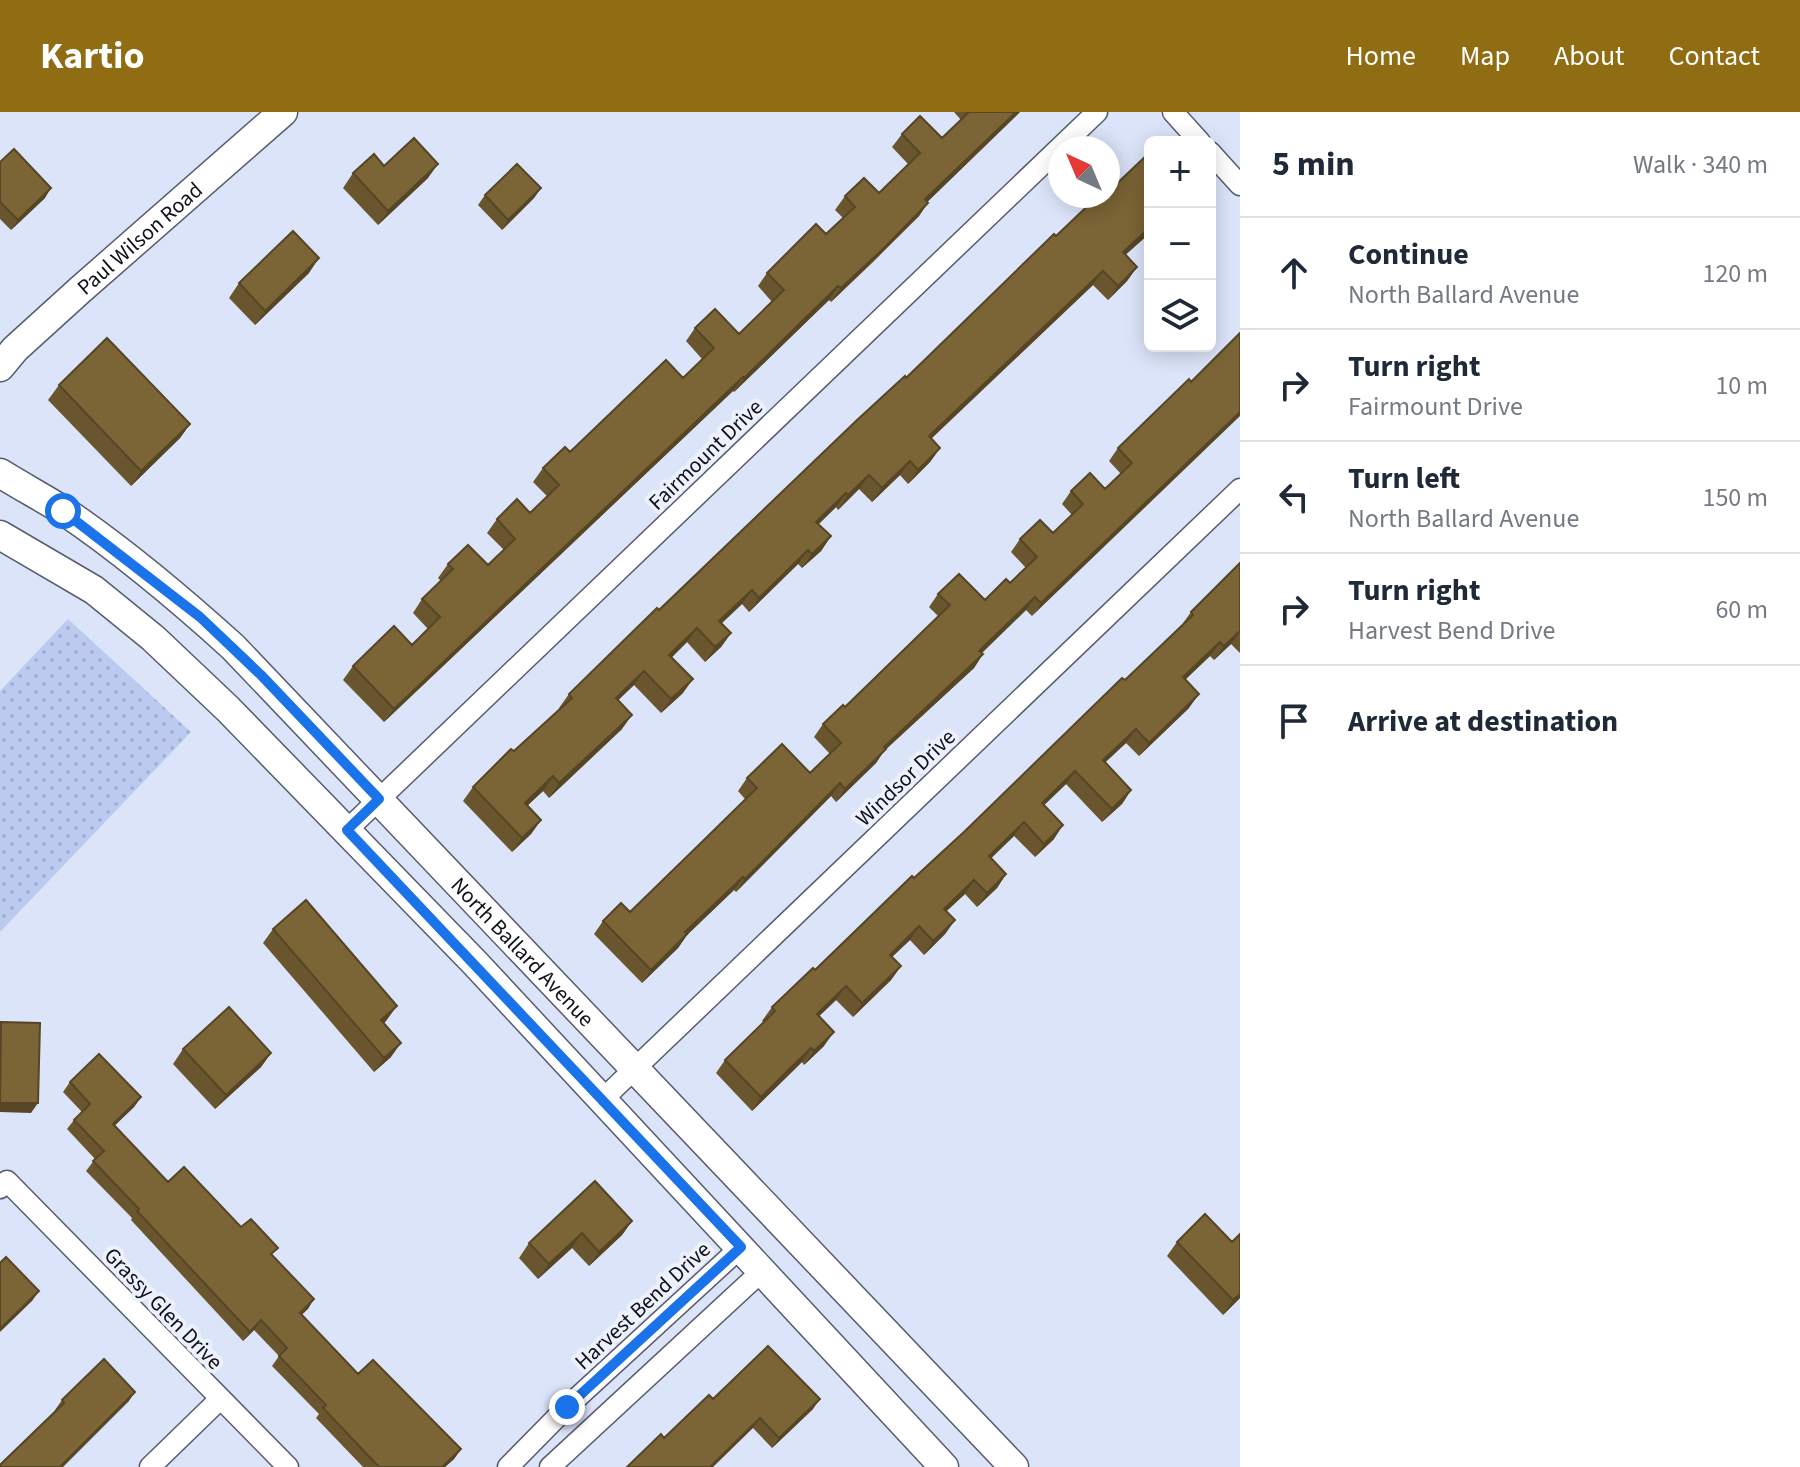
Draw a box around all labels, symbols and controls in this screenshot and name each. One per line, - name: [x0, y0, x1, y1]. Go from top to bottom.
- text: Kartio: [40, 29, 145, 83]
- text: Home: [1345, 36, 1416, 76]
- text: Map: [1460, 36, 1510, 76]
- text: About: [1554, 36, 1625, 76]
- text: Contact: [1669, 36, 1760, 76]
- north arrow: [1048, 136, 1120, 208]
- map controls: [1144, 136, 1216, 352]
- button: +: [1144, 136, 1216, 208]
- text: 5 min: [1272, 140, 1355, 189]
- text: Walk · 340 m: [1633, 146, 1768, 183]
- street label: Paul Wilson Road: [70, 175, 210, 303]
- button: −: [1144, 208, 1216, 280]
- text: Continue: [1348, 233, 1469, 276]
- icon: ahead: [1272, 251, 1316, 295]
- text: 120 m: [1702, 255, 1768, 292]
- text: North Ballard Avenue: [1348, 276, 1579, 313]
- button: layers: [1144, 280, 1216, 352]
- text: Turn right: [1348, 345, 1480, 388]
- icon: right: [1272, 363, 1316, 407]
- text: 10 m: [1715, 367, 1768, 404]
- text: Fairmount Drive: [1348, 388, 1523, 425]
- street label: Fairmount Drive: [641, 392, 770, 518]
- text: Turn left: [1348, 457, 1460, 500]
- icon: left: [1272, 475, 1316, 519]
- text: 150 m: [1702, 479, 1768, 516]
- route start: [45, 493, 81, 529]
- text: North Ballard Avenue: [1348, 500, 1579, 537]
- text: Turn right: [1348, 569, 1480, 612]
- icon: right: [1272, 587, 1316, 631]
- text: 60 m: [1715, 591, 1768, 628]
- text: Harvest Bend Drive: [1348, 612, 1555, 649]
- icon: arrive: [1272, 699, 1316, 743]
- text: Arrive at destination: [1348, 700, 1618, 743]
- street label: Windsor Drive: [849, 722, 963, 834]
- street label: North Ballard Avenue: [443, 870, 601, 1034]
- street label: Harvest Bend Drive: [568, 1234, 718, 1377]
- street label: Grassy Glen Drive: [97, 1240, 230, 1377]
- route end: [549, 1389, 585, 1425]

